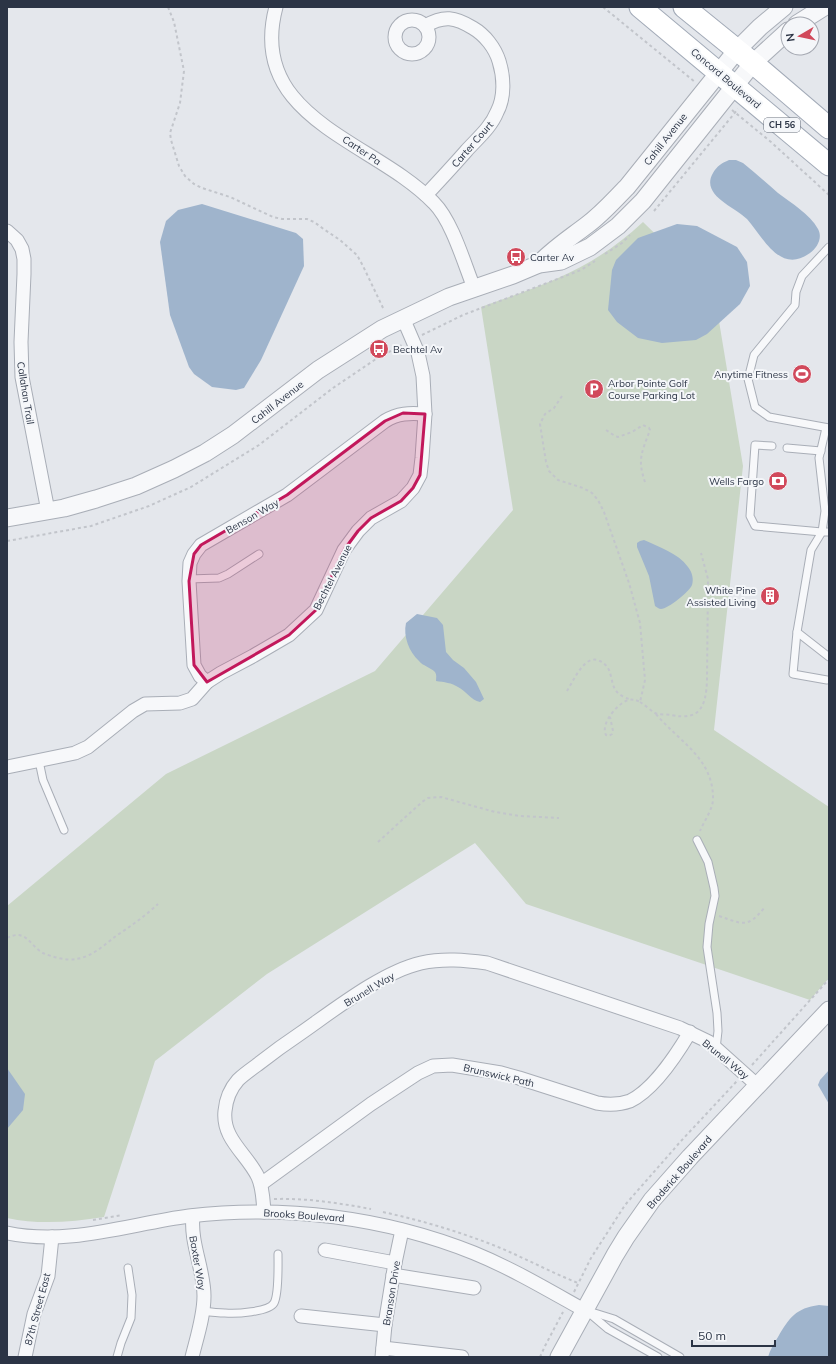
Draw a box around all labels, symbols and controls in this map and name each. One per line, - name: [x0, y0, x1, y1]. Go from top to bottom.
- north arrow: [780, 16, 820, 56]
- text: N: [783, 32, 798, 43]
- street label: Concord Boulevard: [688, 45, 763, 112]
- street label: Cahill Avenue: [641, 110, 690, 168]
- street label: Carter Court: [449, 118, 496, 170]
- road number: CH 56: [764, 118, 800, 132]
- street label: Carter Pa: [340, 133, 384, 168]
- bus stop icon: Carter Av: [505, 246, 527, 268]
- place label: Carter Av: [530, 251, 575, 264]
- bus stop icon: Bechtel Av: [368, 338, 390, 360]
- place label: Bechtel Av: [393, 343, 443, 356]
- street label: Callahan Trail: [14, 361, 37, 425]
- sports icon: Anytime Fitness: [791, 363, 813, 385]
- place label: Anytime Fitness: [714, 368, 788, 381]
- place label: Arbor Pointe Golf Course Parking Lot: [608, 377, 696, 402]
- street label: Cahill Avenue: [248, 378, 306, 427]
- parking icon: Arbor Pointe Golf Course Parking Lot: [583, 378, 605, 400]
- bank icon: Wells Fargo: [767, 470, 789, 492]
- place label: Wells Fargo: [709, 475, 764, 488]
- street label: Benson Way: [223, 496, 282, 537]
- street label: Bechtel Avenue: [310, 542, 355, 612]
- place label: White Pine Assisted Living: [687, 584, 756, 609]
- building icon: White Pine Assisted Living: [759, 585, 781, 607]
- street label: Brunell Way: [342, 969, 397, 1010]
- street label: Brunell Way: [700, 1036, 752, 1083]
- street label: Brunswick Path: [462, 1061, 536, 1090]
- street label: Broderick Boulevard: [644, 1133, 715, 1212]
- street label: Brooks Boulevard: [263, 1206, 345, 1225]
- street label: Baxter Way: [186, 1235, 209, 1292]
- street label: Branson Drive: [380, 1260, 403, 1326]
- street label: 87th Street East: [22, 1271, 54, 1347]
- scale bar: [692, 1322, 775, 1348]
- text: 50 m: [698, 1328, 726, 1343]

